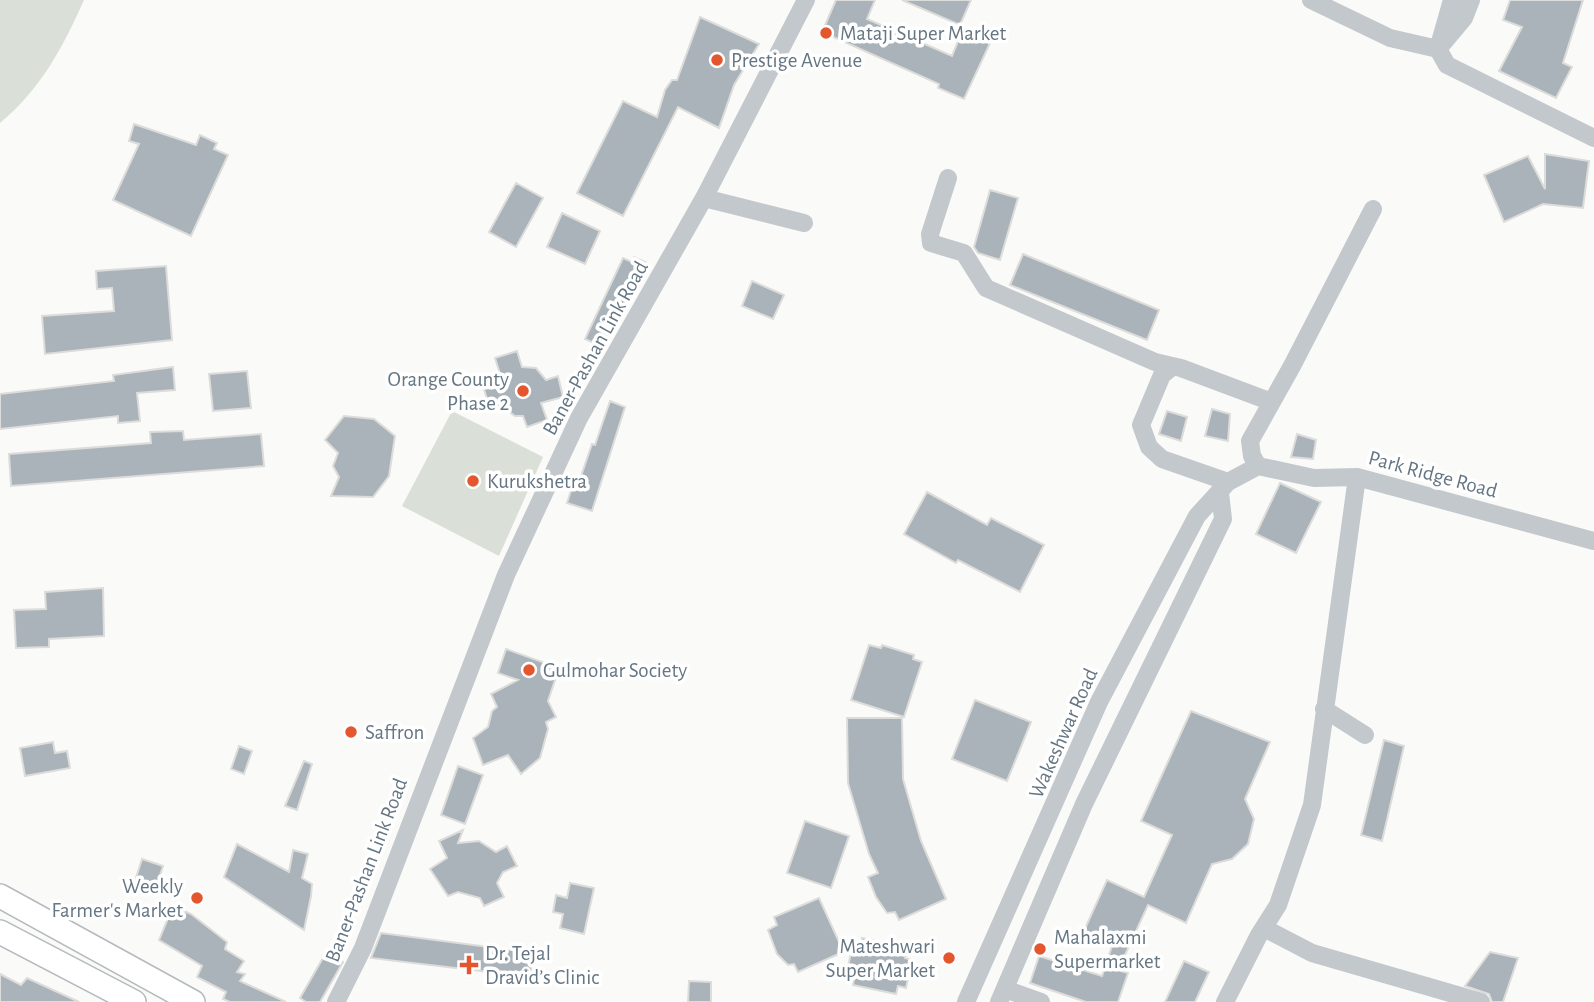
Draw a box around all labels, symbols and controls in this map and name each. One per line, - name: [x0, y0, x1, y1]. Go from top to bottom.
- place label: Mataji Super Market: [840, 23, 1006, 44]
- marker: Mataji Super Market: [818, 25, 834, 41]
- place label: Prestige Avenue: [731, 50, 862, 71]
- marker: Prestige Avenue: [709, 52, 725, 68]
- street label: Baner-Pashan Link Road: [539, 258, 652, 439]
- place label: Orange County Phase 2: [388, 369, 509, 414]
- marker: Orange County Phase 2: [515, 383, 531, 399]
- street label: Park Ridge Road: [1366, 447, 1500, 502]
- place label: Kurukshetra: [487, 471, 587, 492]
- marker: Kurukshetra: [465, 473, 481, 489]
- place label: Gulmohar Society: [543, 660, 687, 681]
- marker: Gulmohar Society: [521, 662, 537, 678]
- street label: Wakeshwar Road: [1025, 665, 1102, 801]
- place label: Saffron: [365, 722, 424, 743]
- marker: Saffron: [343, 724, 359, 740]
- street label: Baner-Pashan Link Road: [322, 775, 411, 965]
- place label: Weekly Farmer's Market: [52, 876, 183, 921]
- marker: Weekly Farmer's Market: [189, 890, 205, 906]
- place label: Mahalaxmi Supermarket: [1054, 927, 1161, 972]
- place label: Mateshwari Super Market: [825, 936, 935, 981]
- marker: Mahalaxmi Supermarket: [1032, 941, 1048, 957]
- place label: Dr. Tejal Dravid’s Clinic: [485, 943, 599, 988]
- marker: Mateshwari Super Market: [941, 950, 957, 966]
- marker: Dr. Tejal Dravid’s Clinic: [459, 955, 479, 975]

